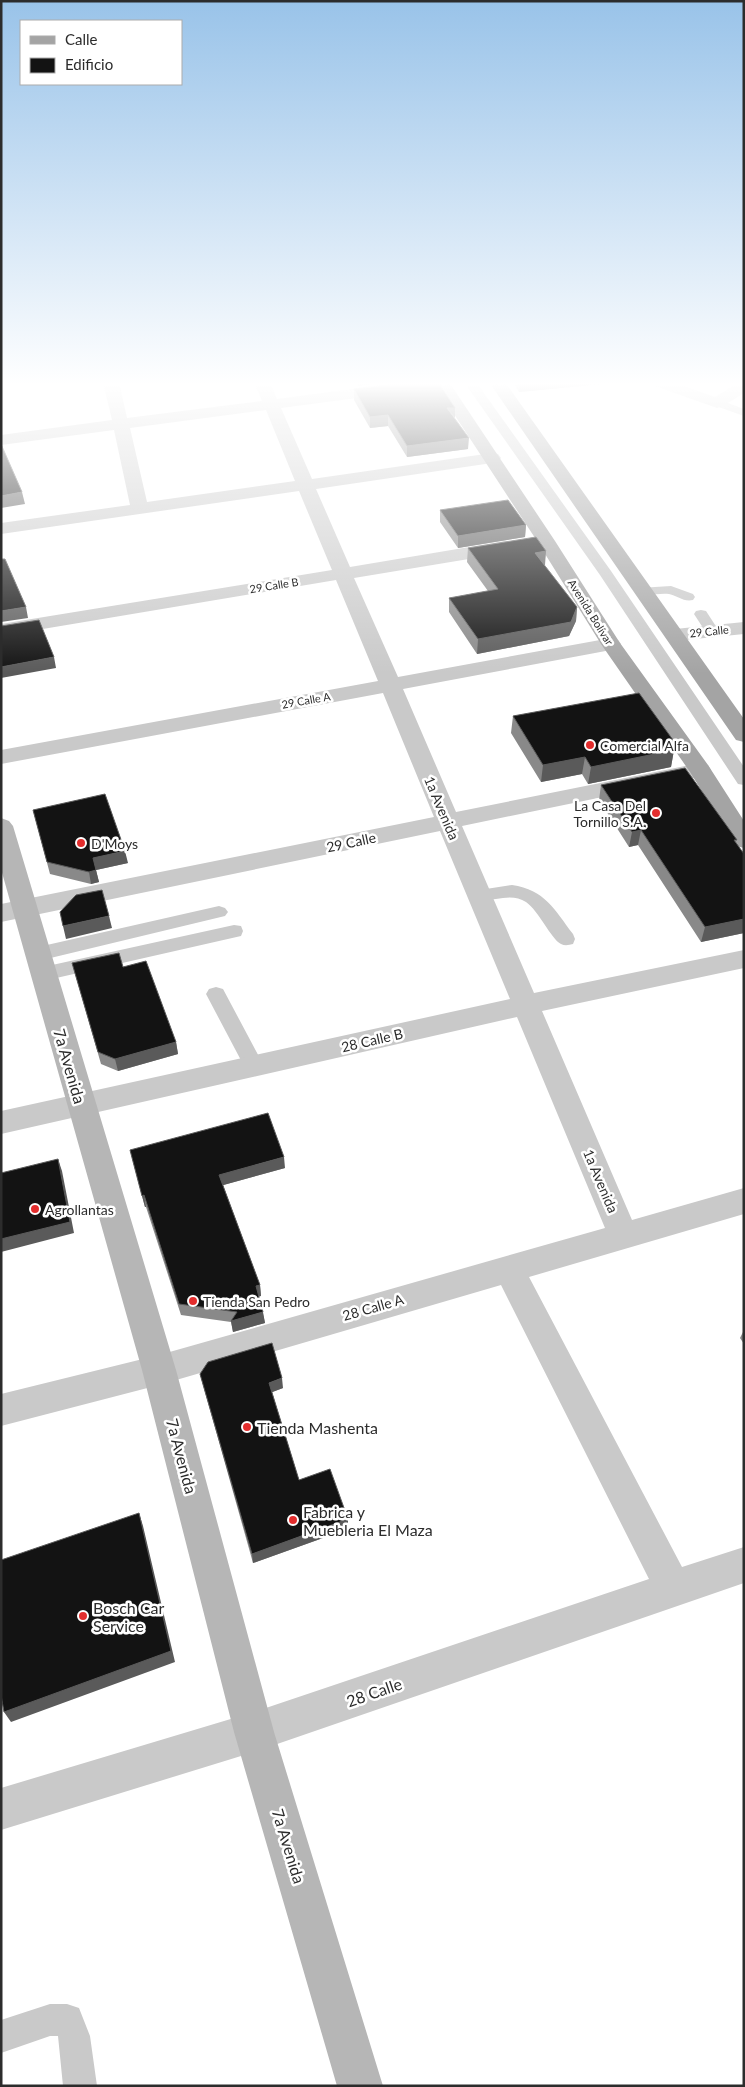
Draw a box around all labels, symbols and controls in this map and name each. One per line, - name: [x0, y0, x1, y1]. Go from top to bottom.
- legend: [20, 20, 182, 85]
- text: Calle: [65, 30, 98, 48]
- text: Edificio: [65, 55, 113, 73]
- street label: 29 Calle B: [249, 575, 299, 595]
- street label: Avenida Bolívar: [566, 577, 616, 647]
- street label: 29 Calle: [689, 622, 729, 640]
- street label: 29 Calle A: [281, 689, 332, 711]
- place label: Comercial Alfa: [600, 737, 689, 754]
- marker: Comercial Alfa: [584, 739, 596, 751]
- street label: 1a Avenida: [421, 774, 463, 842]
- place label: La Casa Del Tornillo S.A.: [573, 797, 646, 830]
- marker: La Casa Del Tornillo S.A.: [650, 807, 662, 819]
- street label: 29 Calle: [325, 828, 377, 856]
- place label: D'Moys: [91, 835, 138, 852]
- marker: D'Moys: [75, 837, 87, 849]
- street label: 28 Calle B: [340, 1025, 404, 1055]
- street label: 7a Avenida: [50, 1026, 90, 1106]
- street label: 1a Avenida: [580, 1147, 622, 1215]
- place label: Agrollantas: [45, 1201, 114, 1218]
- marker: Agrollantas: [29, 1203, 41, 1215]
- street label: 28 Calle A: [341, 1290, 406, 1324]
- place label: Tienda San Pedro: [203, 1293, 310, 1310]
- marker: Tienda San Pedro: [187, 1295, 199, 1307]
- street label: 7a Avenida: [163, 1416, 201, 1496]
- place label: Tienda Mashenta: [257, 1418, 378, 1437]
- marker: Tienda Mashenta: [241, 1421, 253, 1433]
- place label: Fabrica y Muebleria El Maza: [303, 1502, 433, 1539]
- marker: Fabrica y Muebleria El Maza: [287, 1514, 299, 1526]
- place label: Bosch Car Service: [93, 1598, 165, 1635]
- marker: Bosch Car Service: [77, 1610, 89, 1622]
- street label: 28 Calle: [344, 1674, 404, 1710]
- street label: 7a Avenida: [269, 1806, 309, 1886]

